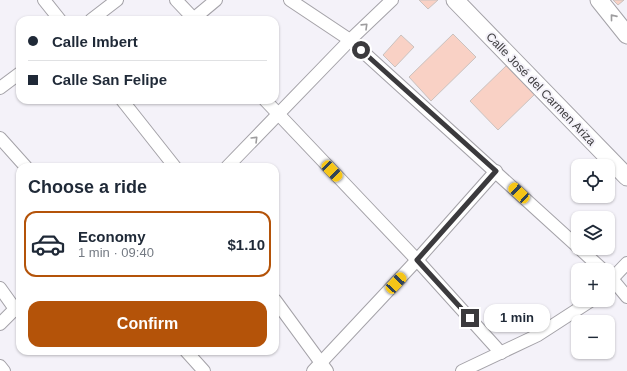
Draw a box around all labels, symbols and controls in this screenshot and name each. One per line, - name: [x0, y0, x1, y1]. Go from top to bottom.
- one-way arrow: [611, 15, 618, 22]
- one-way arrow: [360, 23, 368, 31]
- street label: Calle José del Carmen Ariza: [483, 30, 599, 149]
- text: Calle Imbert: [52, 33, 138, 50]
- route start: [352, 41, 370, 59]
- text: Calle San Felipe: [52, 71, 167, 88]
- one-way arrow: [250, 136, 258, 144]
- car: [319, 158, 345, 184]
- map controls: [571, 159, 615, 359]
- button: locate: [571, 159, 615, 203]
- text: Choose a ride: [28, 177, 147, 197]
- car: [506, 180, 532, 206]
- button: layers: [571, 211, 615, 255]
- icon: car: [30, 226, 66, 262]
- text: Economy: [78, 228, 146, 245]
- text: $1.10: [227, 236, 265, 253]
- text: 1 min · 09:40: [78, 245, 154, 260]
- button: +: [571, 263, 615, 307]
- car: [383, 270, 409, 296]
- button: Confirm: [28, 301, 267, 347]
- callout: 1 min: [484, 304, 550, 332]
- route end: [461, 309, 479, 327]
- text: 1 min: [500, 310, 534, 325]
- button: −: [571, 315, 615, 359]

